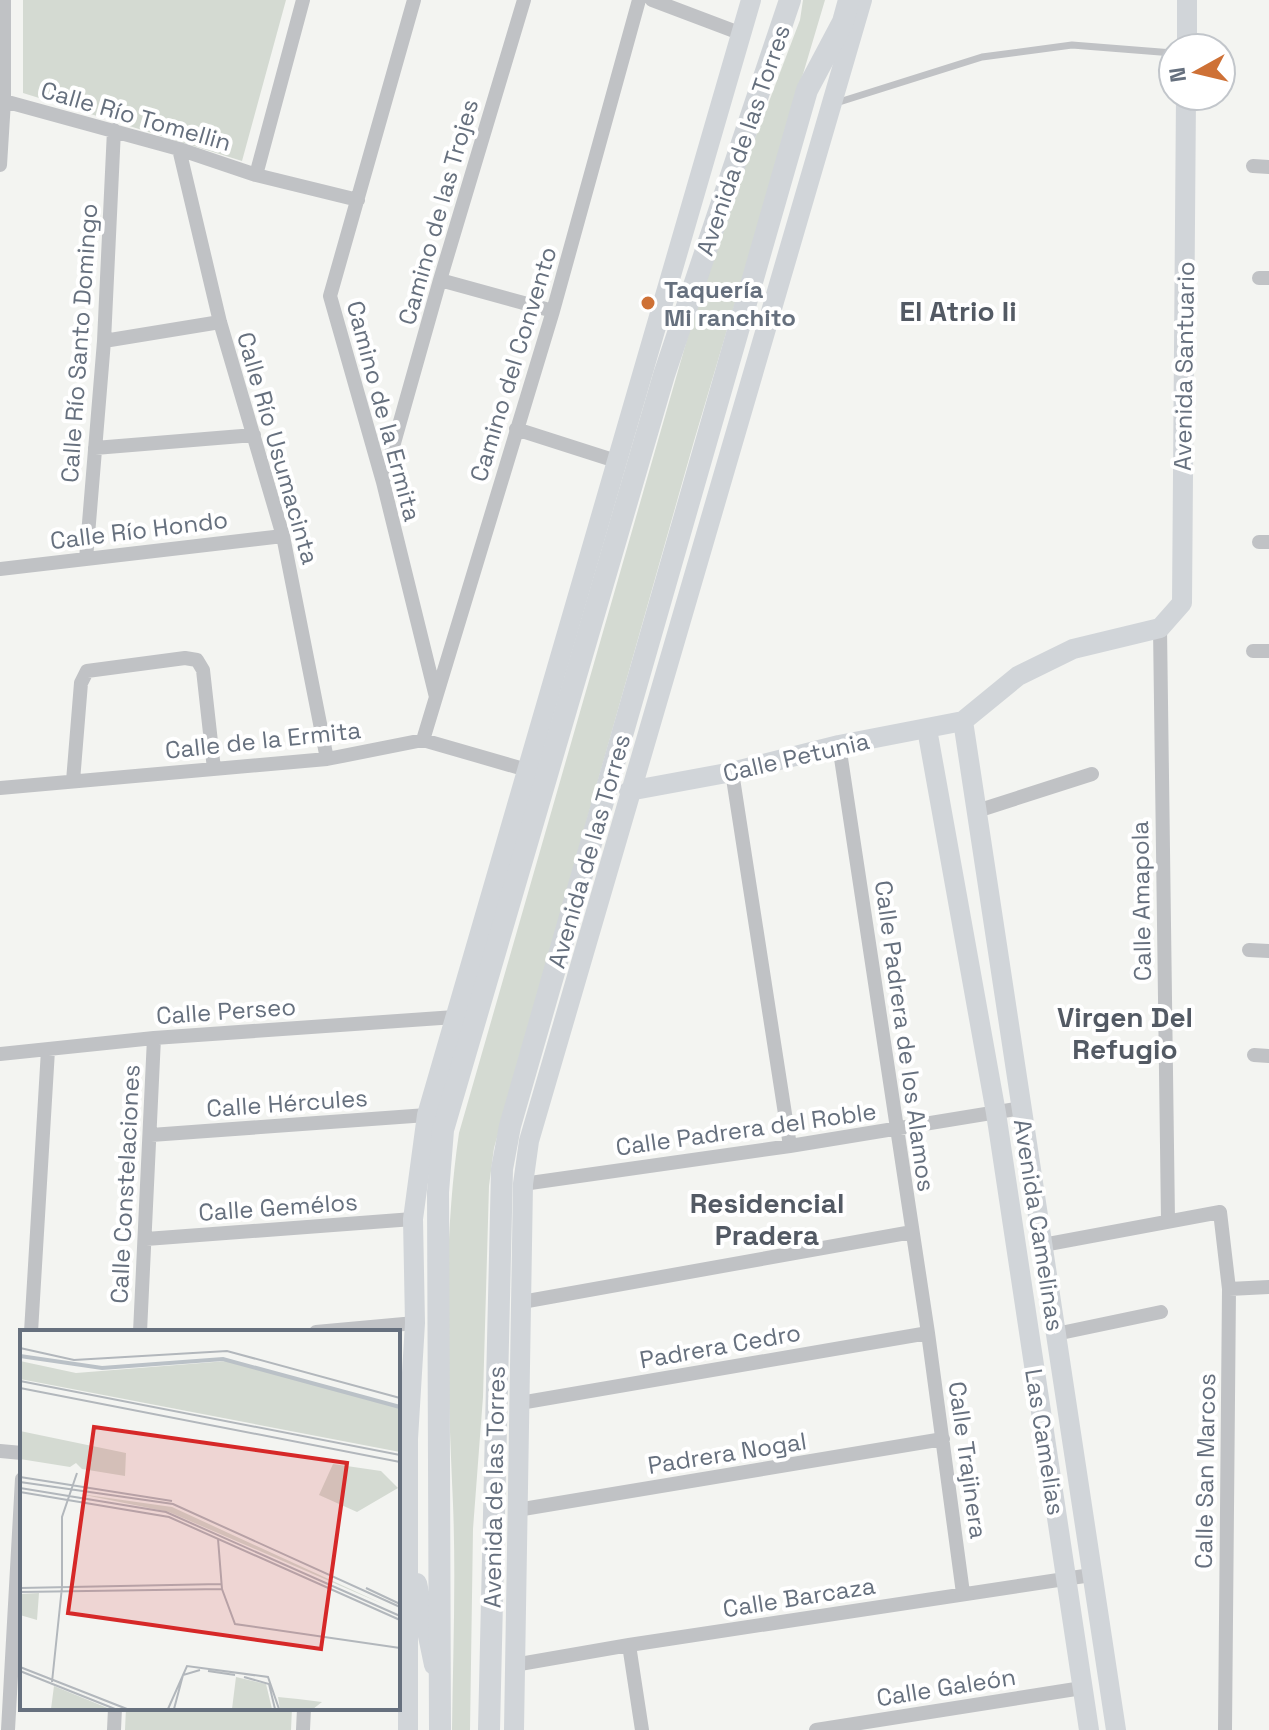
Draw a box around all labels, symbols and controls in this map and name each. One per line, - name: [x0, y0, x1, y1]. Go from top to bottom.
- street label: Avenida de las Torres: [689, 21, 797, 259]
- north arrow: [1157, 32, 1237, 112]
- text: N: [1162, 66, 1192, 84]
- street label: Calle Río Tomellin: [37, 74, 235, 158]
- street label: Camino de las Trojes: [391, 95, 485, 329]
- street label: Calle Río Santo Domingo: [54, 202, 104, 484]
- street label: Camino del Convento: [462, 243, 564, 485]
- street label: Avenida Santuario: [1167, 261, 1201, 471]
- place label: Taquería Mi ranchito: [664, 274, 796, 333]
- district label: El Atrio Ii: [899, 293, 1017, 329]
- marker: Taquería Mi ranchito: [639, 294, 657, 312]
- street label: Camino de la Ermita: [340, 297, 428, 525]
- street label: Calle Río Usumacinta: [230, 328, 326, 568]
- street label: Calle Río Hondo: [48, 504, 230, 556]
- street label: Calle de la Ermita: [163, 714, 363, 766]
- street label: Calle Petunia: [720, 725, 872, 789]
- street label: Avenida de las Torres: [541, 730, 637, 972]
- street label: Calle Amapola: [1124, 820, 1158, 982]
- street label: Calle Padrera de los Alamos: [868, 878, 942, 1194]
- street label: Calle Perseo: [155, 991, 297, 1031]
- district label: Virgen Del Refugio: [1057, 999, 1193, 1067]
- street label: Calle Constelaciones: [103, 1064, 147, 1304]
- street label: Calle Hércules: [205, 1082, 369, 1124]
- street label: Calle Padrera del Roble: [614, 1095, 878, 1163]
- street label: Avenida Camelinas: [1007, 1117, 1071, 1333]
- district label: Residencial Pradera: [690, 1185, 844, 1253]
- street label: Calle Gemélos: [197, 1186, 359, 1228]
- street label: Padrera Cedro: [637, 1317, 803, 1375]
- inset map: [20, 1330, 400, 1710]
- street label: Avenida de las Torres: [476, 1366, 512, 1608]
- street label: Las Camelias: [1018, 1367, 1072, 1517]
- street label: Calle San Marcos: [1188, 1373, 1222, 1569]
- street label: Calle Trajinera: [942, 1379, 994, 1541]
- street label: Padrera Nogal: [645, 1425, 809, 1481]
- street label: Calle Barcaza: [721, 1570, 878, 1624]
- street label: Calle Galeón: [874, 1661, 1018, 1713]

